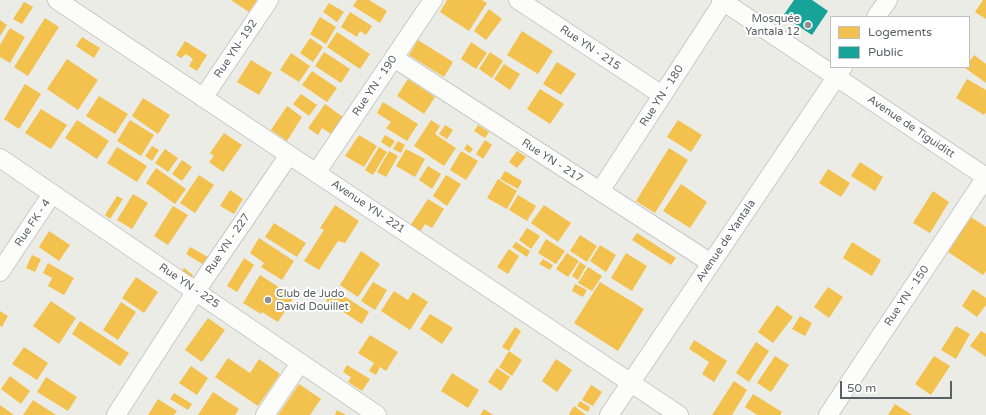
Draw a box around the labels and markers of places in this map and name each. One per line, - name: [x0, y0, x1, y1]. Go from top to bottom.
- place label: Mosquée Yantala 12: [745, 12, 800, 38]
- marker: Mosquée Yantala 12: [803, 20, 813, 30]
- place label: Club de Judo David Douillet: [276, 287, 349, 313]
- marker: Club de Judo David Douillet: [263, 295, 273, 305]

